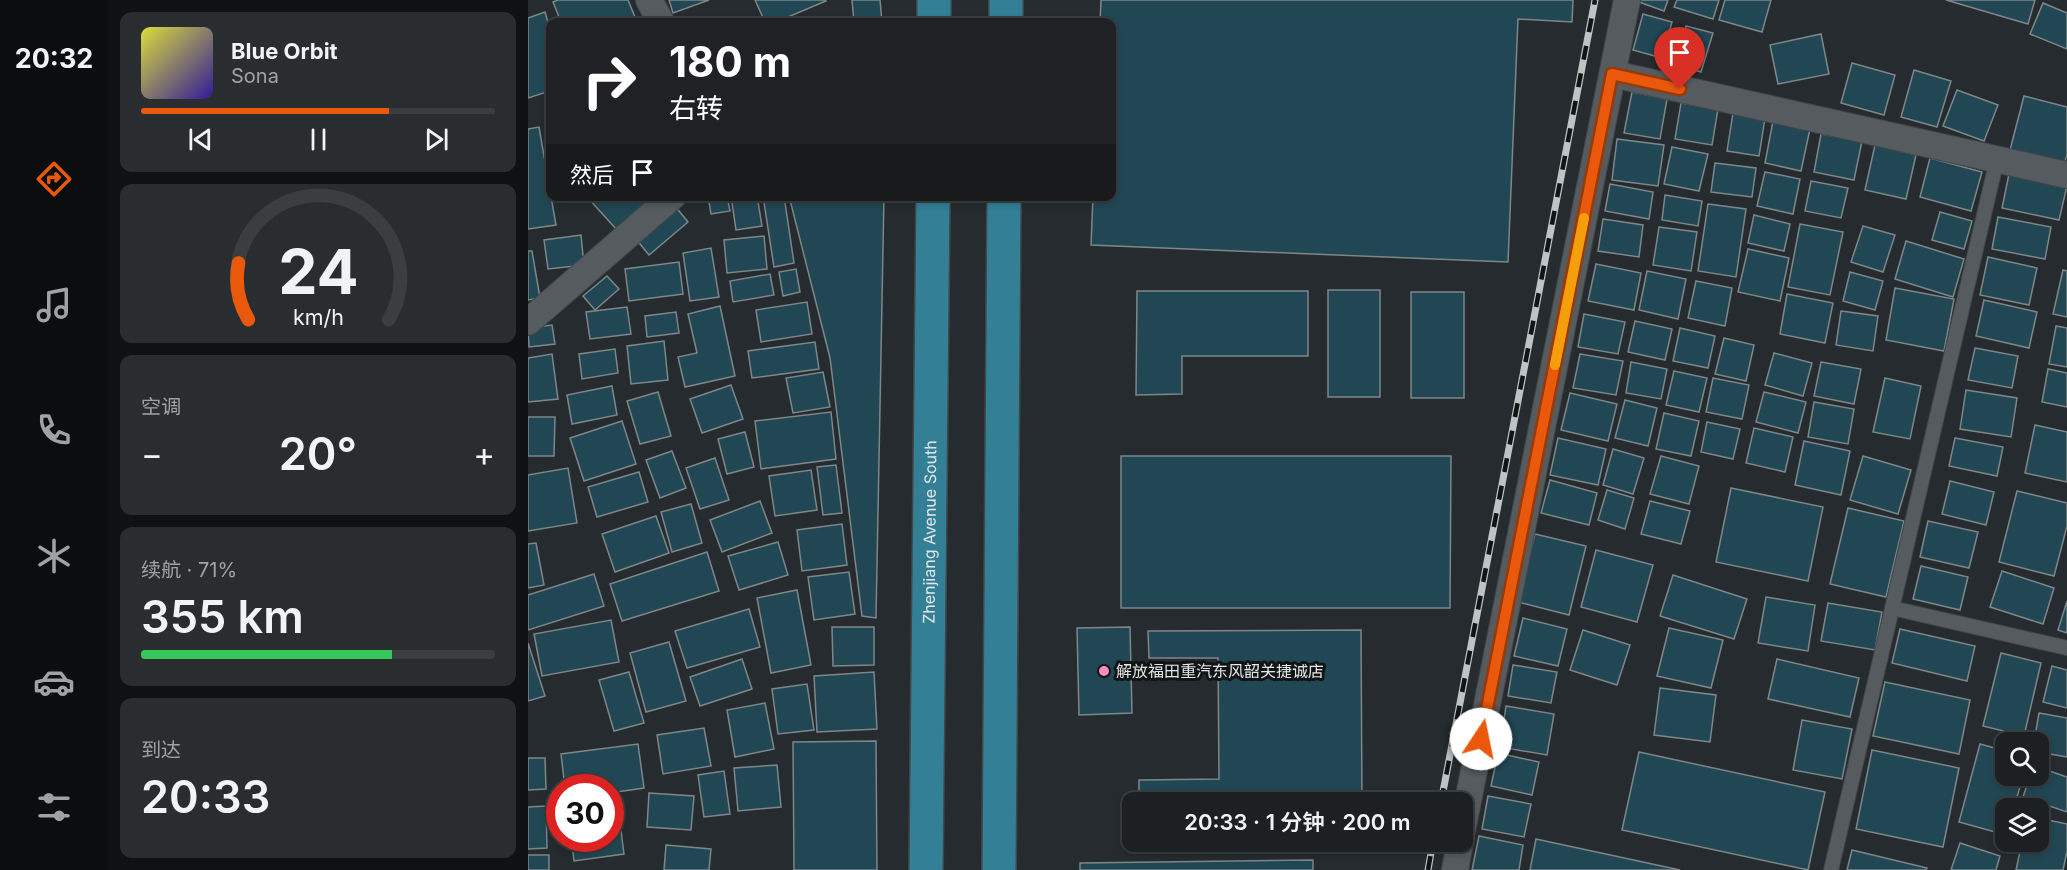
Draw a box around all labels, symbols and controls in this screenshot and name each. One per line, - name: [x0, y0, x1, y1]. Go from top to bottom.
- pin: [1654, 27, 1705, 89]
- text: 180 m: [669, 36, 791, 87]
- icon: arrive: [1663, 36, 1696, 69]
- text: Blue Orbit: [231, 38, 338, 64]
- text: 20:32: [15, 42, 93, 75]
- icon: right: [570, 42, 648, 120]
- text: Sona: [231, 64, 279, 88]
- text: 右转: [669, 92, 723, 125]
- icon: previous: [184, 123, 217, 156]
- icon: pause: [302, 123, 335, 156]
- icon: next: [420, 123, 453, 156]
- icon: arrive: [626, 156, 659, 189]
- icon: directions: [33, 158, 75, 200]
- text: 然后: [570, 162, 614, 188]
- text: 24: [278, 235, 358, 310]
- icon: music: [33, 284, 75, 326]
- text: km/h: [293, 305, 343, 331]
- text: 空调: [141, 395, 181, 419]
- icon: phone: [33, 409, 75, 451]
- text: 20°: [279, 426, 357, 481]
- text: −: [141, 434, 163, 474]
- text: +: [473, 434, 495, 474]
- street label: Zhenjiang Avenue South: [919, 440, 940, 624]
- icon: climate: [33, 535, 75, 577]
- text: 续航 · 71%: [141, 558, 237, 582]
- text: 355 km: [141, 589, 304, 644]
- icon: car: [33, 661, 75, 703]
- place label: 解放福田重汽东风韶关捷诚店: [1116, 661, 1324, 681]
- marker: 解放福田重汽东风韶关捷诚店: [1097, 664, 1111, 678]
- position arrow: [1449, 707, 1513, 771]
- map controls: [1995, 732, 2049, 852]
- button: search: [1995, 732, 2049, 786]
- text: 到达: [141, 738, 181, 762]
- text: 20:33: [141, 769, 270, 824]
- speed limit sign: 30: [546, 774, 624, 852]
- icon: filters: [33, 786, 75, 828]
- button: layers: [1995, 798, 2049, 852]
- text: 20:33 · 1 分钟 · 200 m: [1184, 809, 1411, 835]

